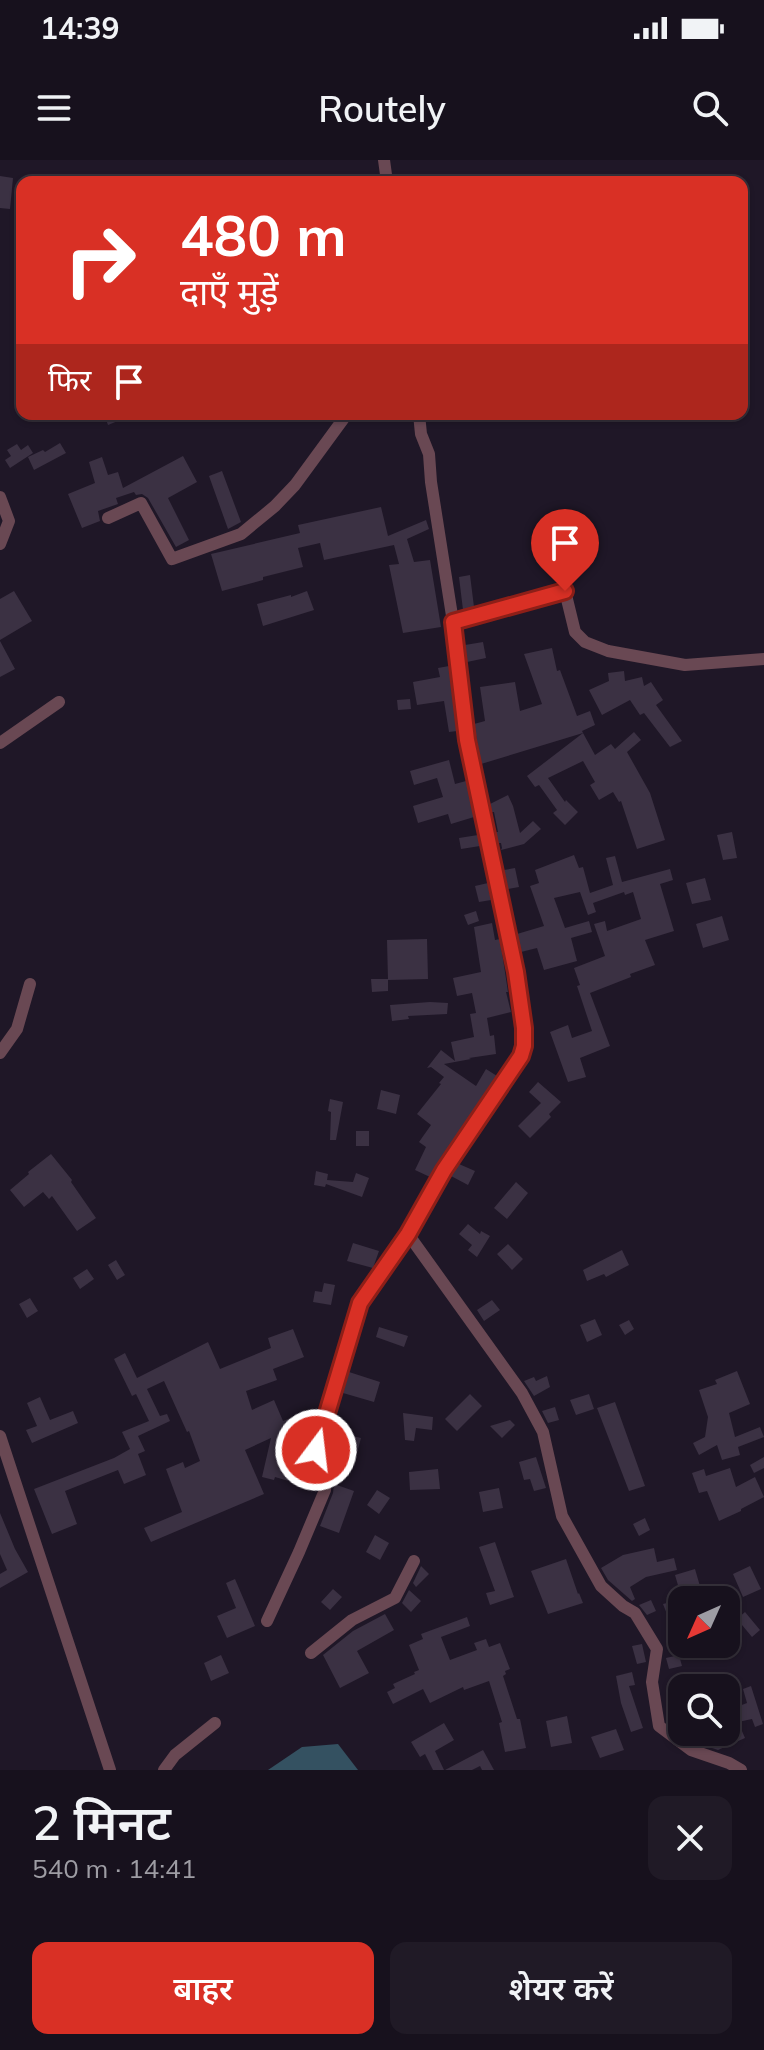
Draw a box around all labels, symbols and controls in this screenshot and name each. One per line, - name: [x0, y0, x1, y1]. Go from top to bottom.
- text: 14:39: [40, 9, 119, 47]
- icon: menu: [32, 86, 76, 130]
- text: Routely: [318, 86, 446, 131]
- icon: search: [688, 86, 732, 130]
- text: 480 m: [180, 200, 347, 270]
- icon: right: [48, 208, 152, 312]
- text: दाएँ मुड़ें: [180, 269, 279, 314]
- icon: arrive: [107, 360, 151, 404]
- text: फिर: [48, 361, 91, 399]
- pin: [531, 509, 599, 591]
- icon: arrive: [543, 521, 587, 565]
- position arrow: [274, 1408, 358, 1492]
- north arrow: [668, 1586, 740, 1658]
- map controls: [668, 1586, 740, 1746]
- button: search: [668, 1674, 740, 1746]
- text: 2 मिनट: [32, 1792, 171, 1852]
- button: close: [648, 1796, 732, 1880]
- text: 540 m · 14:41: [32, 1852, 196, 1885]
- button: बाहर: [32, 1942, 374, 2034]
- button: शेयर करें: [390, 1942, 732, 2034]

